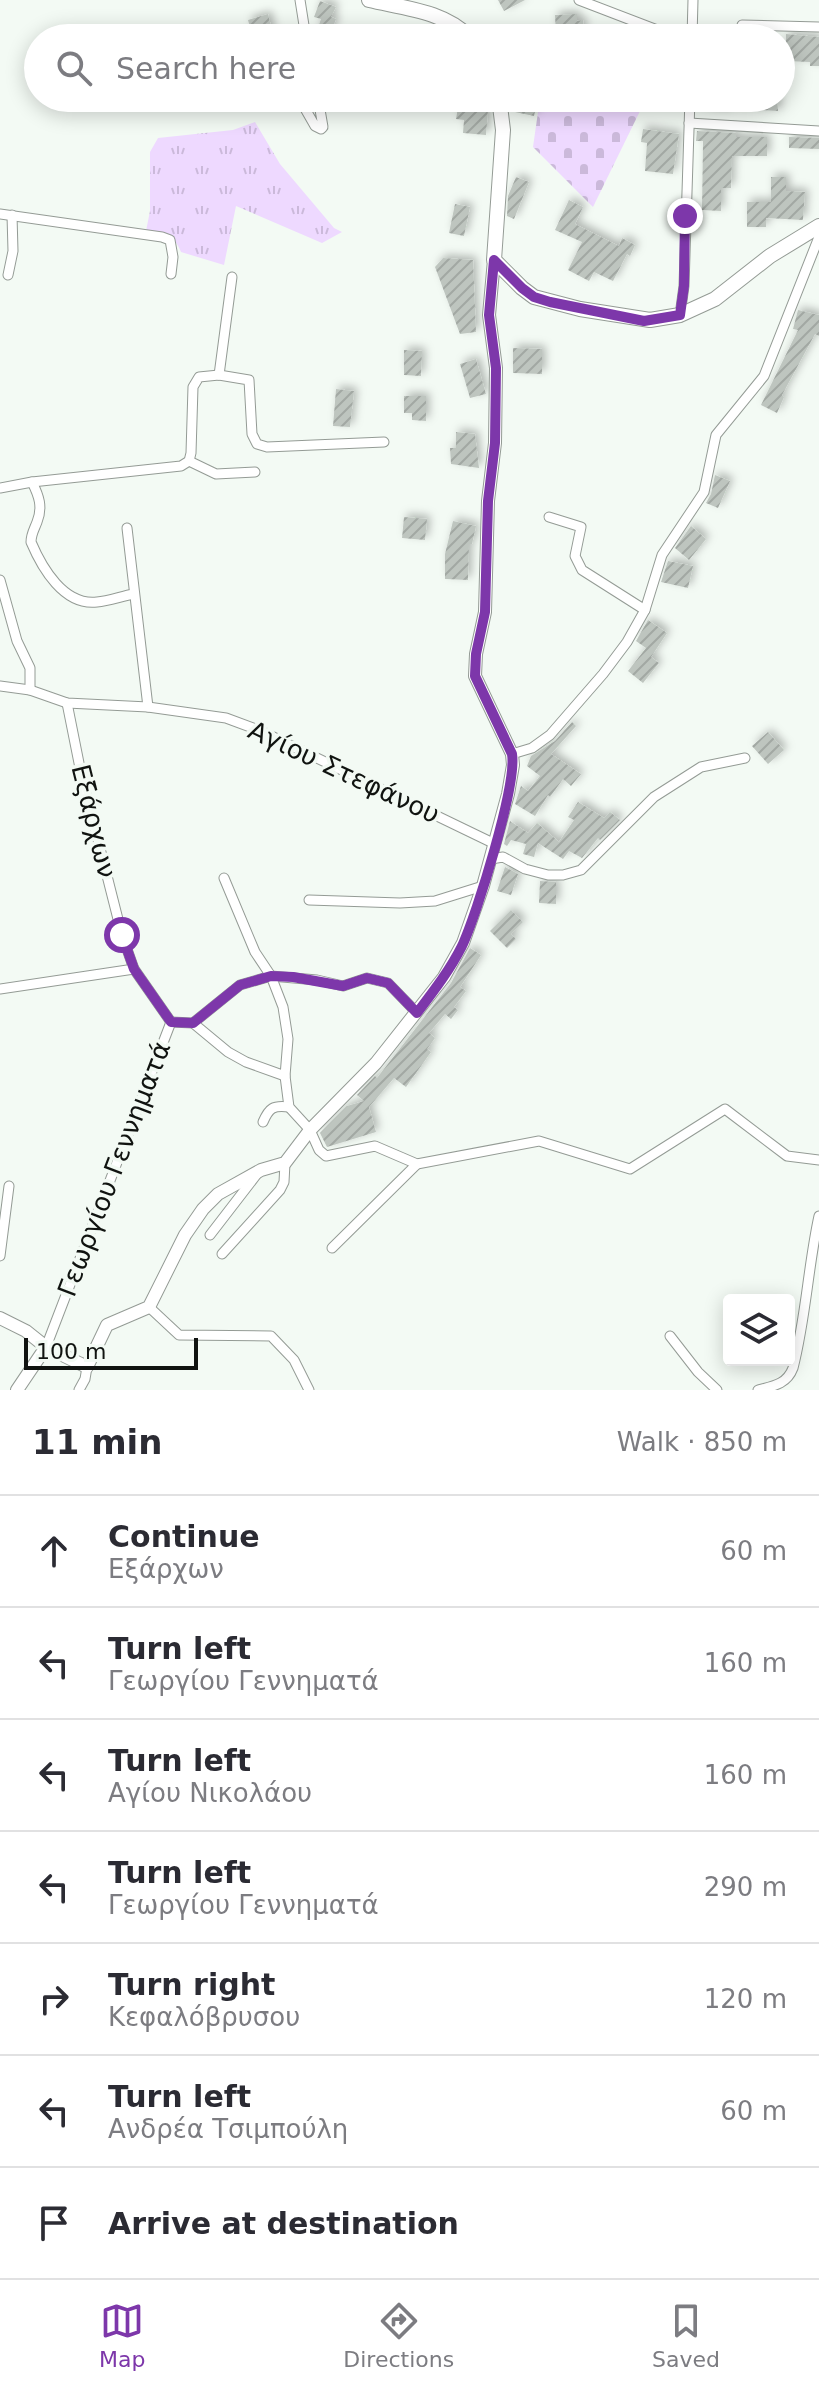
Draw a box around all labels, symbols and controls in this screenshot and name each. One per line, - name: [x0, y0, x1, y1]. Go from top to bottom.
- search box: [24, 24, 795, 112]
- icon: search: [52, 46, 96, 90]
- text: Search here: [116, 51, 296, 86]
- route end: [667, 198, 703, 234]
- street label: Αγίου Στεφάνου: [244, 715, 444, 829]
- street label: Εξάρχων: [65, 761, 123, 881]
- route start: [104, 917, 140, 953]
- street label: Γεωργίου Γεννηματά: [51, 1037, 177, 1301]
- map controls: [723, 1294, 795, 1366]
- button: layers: [723, 1294, 795, 1366]
- scale bar: [24, 1334, 198, 1370]
- text: 100 m: [36, 1339, 106, 1364]
- text: 11 min: [32, 1422, 162, 1462]
- text: Walk · 850 m: [617, 1427, 787, 1457]
- text: Continue: [108, 1519, 260, 1554]
- icon: ahead: [32, 1529, 76, 1573]
- text: 60 m: [720, 1536, 787, 1566]
- text: Εξάρχων: [108, 1554, 224, 1584]
- text: Turn left: [108, 1631, 251, 1666]
- icon: left: [32, 1641, 76, 1685]
- text: 160 m: [704, 1648, 787, 1678]
- text: Γεωργίου Γεννηματά: [108, 1666, 379, 1696]
- text: Turn left: [108, 1743, 251, 1778]
- icon: left: [32, 1753, 76, 1797]
- text: 160 m: [704, 1760, 787, 1790]
- text: Αγίου Νικολάου: [108, 1778, 312, 1808]
- text: Turn left: [108, 1855, 251, 1890]
- icon: left: [32, 1865, 76, 1909]
- text: 290 m: [704, 1872, 787, 1902]
- text: Γεωργίου Γεννηματά: [108, 1890, 379, 1920]
- text: Turn right: [108, 1967, 275, 2002]
- icon: right: [32, 1977, 76, 2021]
- text: 120 m: [704, 1984, 787, 2014]
- text: Κεφαλόβρυσου: [108, 2002, 300, 2032]
- text: Turn left: [108, 2079, 251, 2114]
- icon: left: [32, 2089, 76, 2133]
- text: 60 m: [720, 2096, 787, 2126]
- text: Ανδρέα Τσιμπούλη: [108, 2114, 348, 2144]
- icon: arrive: [32, 2201, 76, 2245]
- text: Arrive at destination: [108, 2206, 459, 2241]
- tab: Map: [99, 2299, 145, 2372]
- tab: Directions: [343, 2299, 454, 2372]
- tab: Saved: [652, 2299, 720, 2372]

